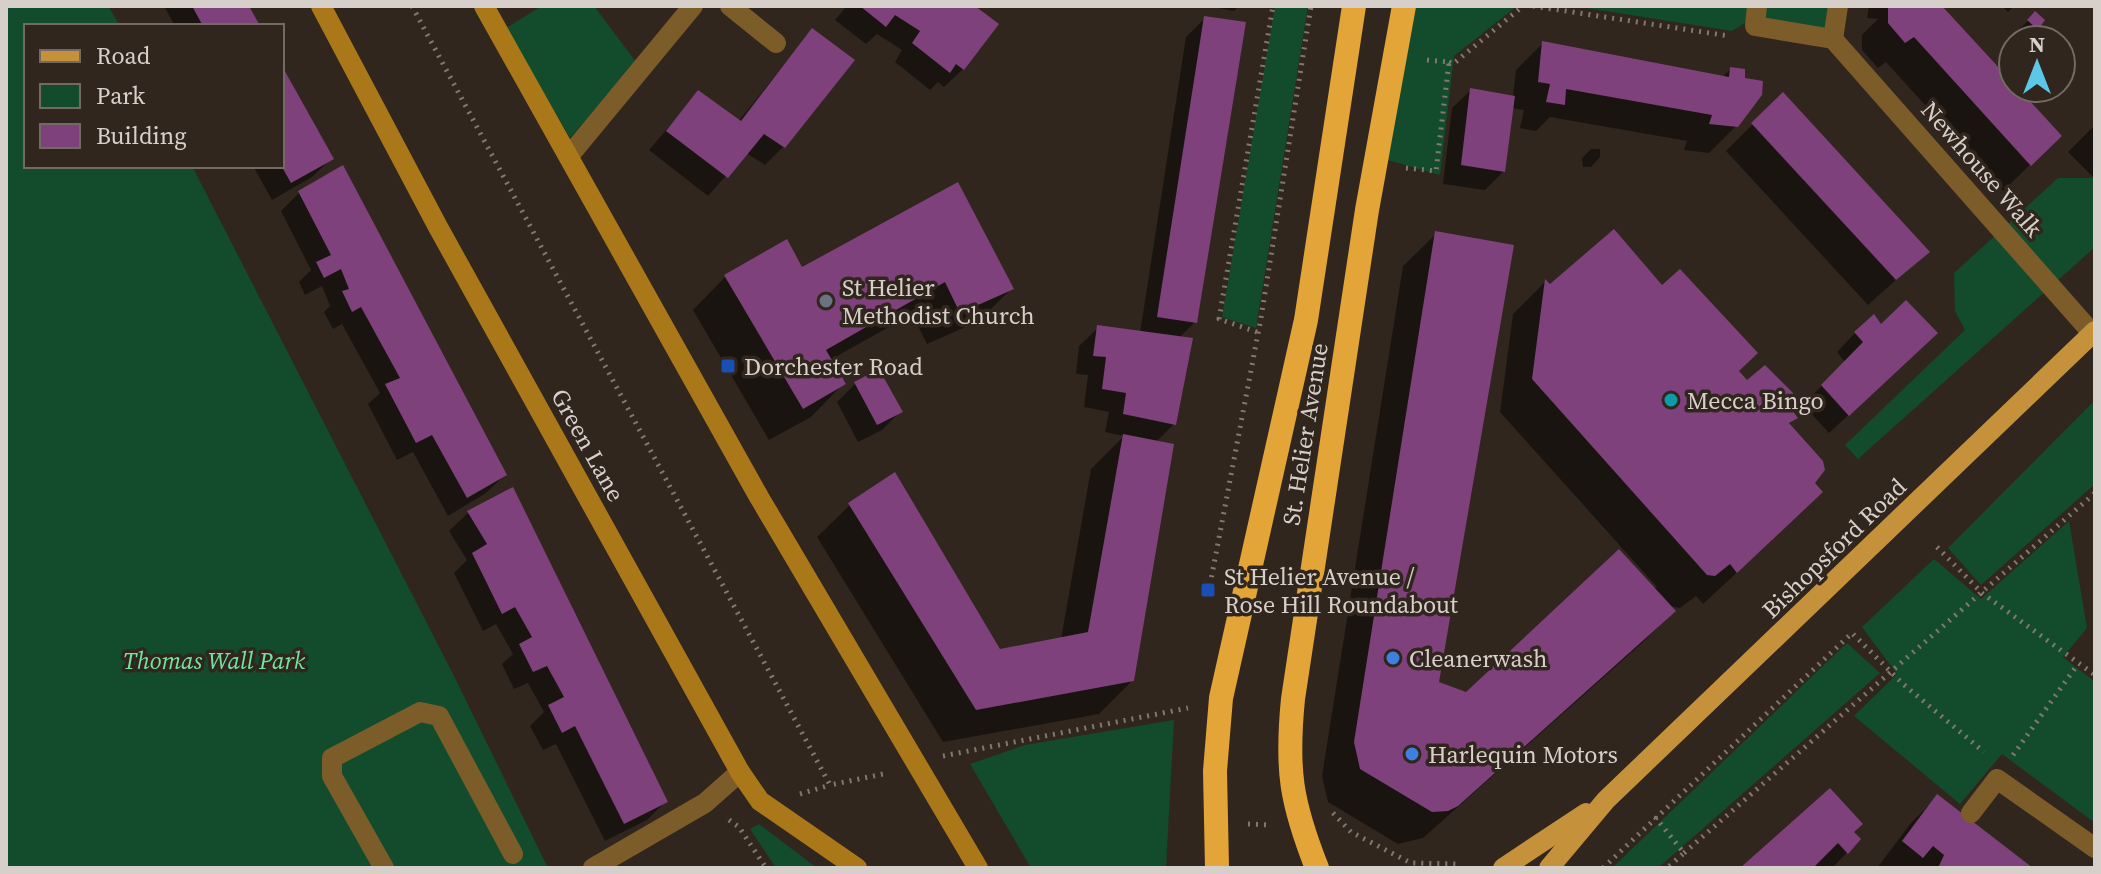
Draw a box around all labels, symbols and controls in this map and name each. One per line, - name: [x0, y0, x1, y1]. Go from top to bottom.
- legend: [24, 24, 284, 168]
- north arrow: [1997, 24, 2077, 104]
- text: N: [2029, 29, 2045, 59]
- text: Road: [96, 39, 151, 72]
- text: Park: [96, 79, 146, 112]
- street label: Newhouse Walk: [1914, 94, 2051, 245]
- text: Building: [96, 119, 187, 152]
- place label: St Helier Methodist Church: [842, 271, 1035, 332]
- marker: St Helier Methodist Church: [817, 292, 835, 310]
- street label: St. Helier Avenue: [1274, 340, 1336, 528]
- place label: Dorchester Road: [744, 350, 923, 383]
- marker: Dorchester Road: [719, 357, 737, 375]
- street label: Green Lane: [543, 383, 633, 507]
- place label: Mecca Bingo: [1687, 384, 1824, 417]
- marker: Mecca Bingo: [1662, 391, 1680, 409]
- street label: Bishopsford Road: [1755, 470, 1914, 625]
- place label: St Helier Avenue / Rose Hill Roundabout: [1224, 560, 1458, 621]
- marker: St Helier Avenue / Rose Hill Roundabout: [1199, 581, 1217, 599]
- place label: Cleanerwash: [1409, 642, 1547, 675]
- park label: Thomas Wall Park: [123, 644, 306, 677]
- marker: Cleanerwash: [1384, 649, 1402, 667]
- place label: Harlequin Motors: [1428, 738, 1618, 771]
- marker: Harlequin Motors: [1403, 745, 1421, 763]

